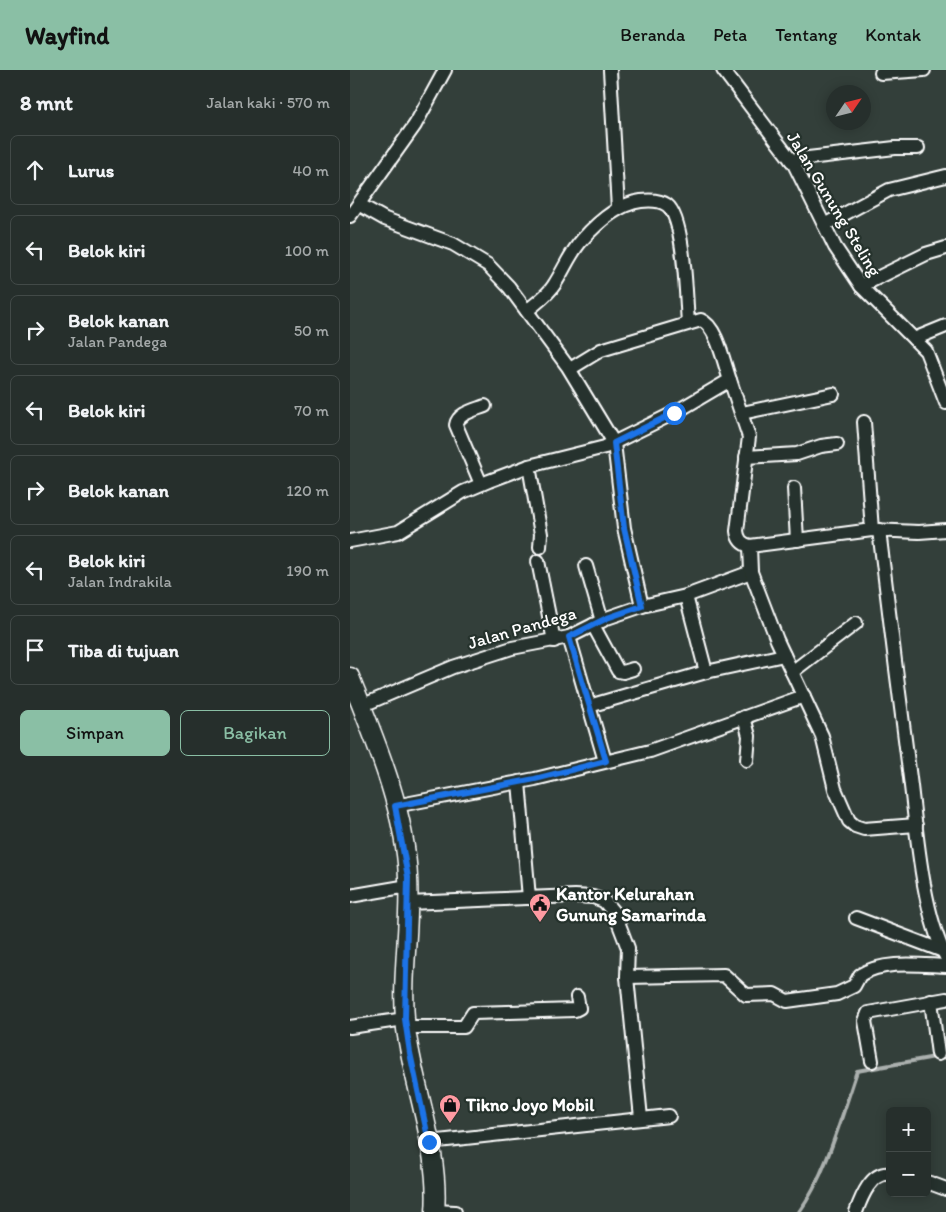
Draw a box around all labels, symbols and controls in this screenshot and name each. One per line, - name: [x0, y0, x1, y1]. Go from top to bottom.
- text: Wayfind: [25, 21, 109, 50]
- text: Beranda: [620, 24, 685, 46]
- text: Peta: [713, 24, 747, 46]
- text: Tentang: [775, 24, 837, 46]
- text: Kontak: [865, 24, 921, 46]
- north arrow: [826, 85, 871, 130]
- text: 8 mnt: [20, 90, 73, 115]
- text: Jalan kaki · 570 m: [206, 93, 330, 112]
- street label: Jalan Gunung Steling: [782, 128, 886, 281]
- icon: ahead: [21, 156, 49, 184]
- text: Lurus: [68, 159, 114, 182]
- text: 40 m: [292, 161, 329, 180]
- icon: left: [21, 236, 49, 264]
- text: Belok kiri: [68, 239, 145, 262]
- text: 100 m: [285, 241, 329, 260]
- text: Belok kanan: [68, 309, 169, 332]
- icon: right: [21, 316, 49, 344]
- text: 50 m: [294, 321, 329, 340]
- text: Jalan Pandega: [68, 332, 167, 351]
- icon: left: [21, 396, 49, 424]
- text: Belok kiri: [68, 399, 145, 422]
- text: 70 m: [294, 401, 329, 420]
- route start: [663, 402, 686, 425]
- icon: right: [21, 476, 49, 504]
- text: Belok kanan: [68, 479, 169, 502]
- text: 120 m: [286, 481, 329, 500]
- text: Belok kiri: [68, 549, 145, 572]
- icon: left: [21, 556, 49, 584]
- text: 190 m: [286, 561, 329, 580]
- text: Jalan Indrakila: [68, 572, 172, 591]
- street label: Jalan Pandega: [465, 602, 579, 654]
- icon: arrive: [21, 636, 49, 664]
- text: Tiba di tujuan: [68, 639, 179, 662]
- button: Simpan: [20, 710, 170, 756]
- button: Bagikan: [180, 710, 330, 756]
- place label: Kantor Kelurahan Gunung Samarinda: [556, 883, 707, 926]
- public building icon: Kantor Kelurahan Gunung Samarinda: [528, 892, 552, 923]
- shop icon: Tikno Joyo Mobil: [438, 1093, 462, 1124]
- place label: Tikno Joyo Mobil: [465, 1094, 595, 1116]
- map controls: [886, 1107, 931, 1197]
- button: +: [886, 1107, 931, 1152]
- route end: [418, 1131, 441, 1154]
- button: −: [886, 1152, 931, 1197]

